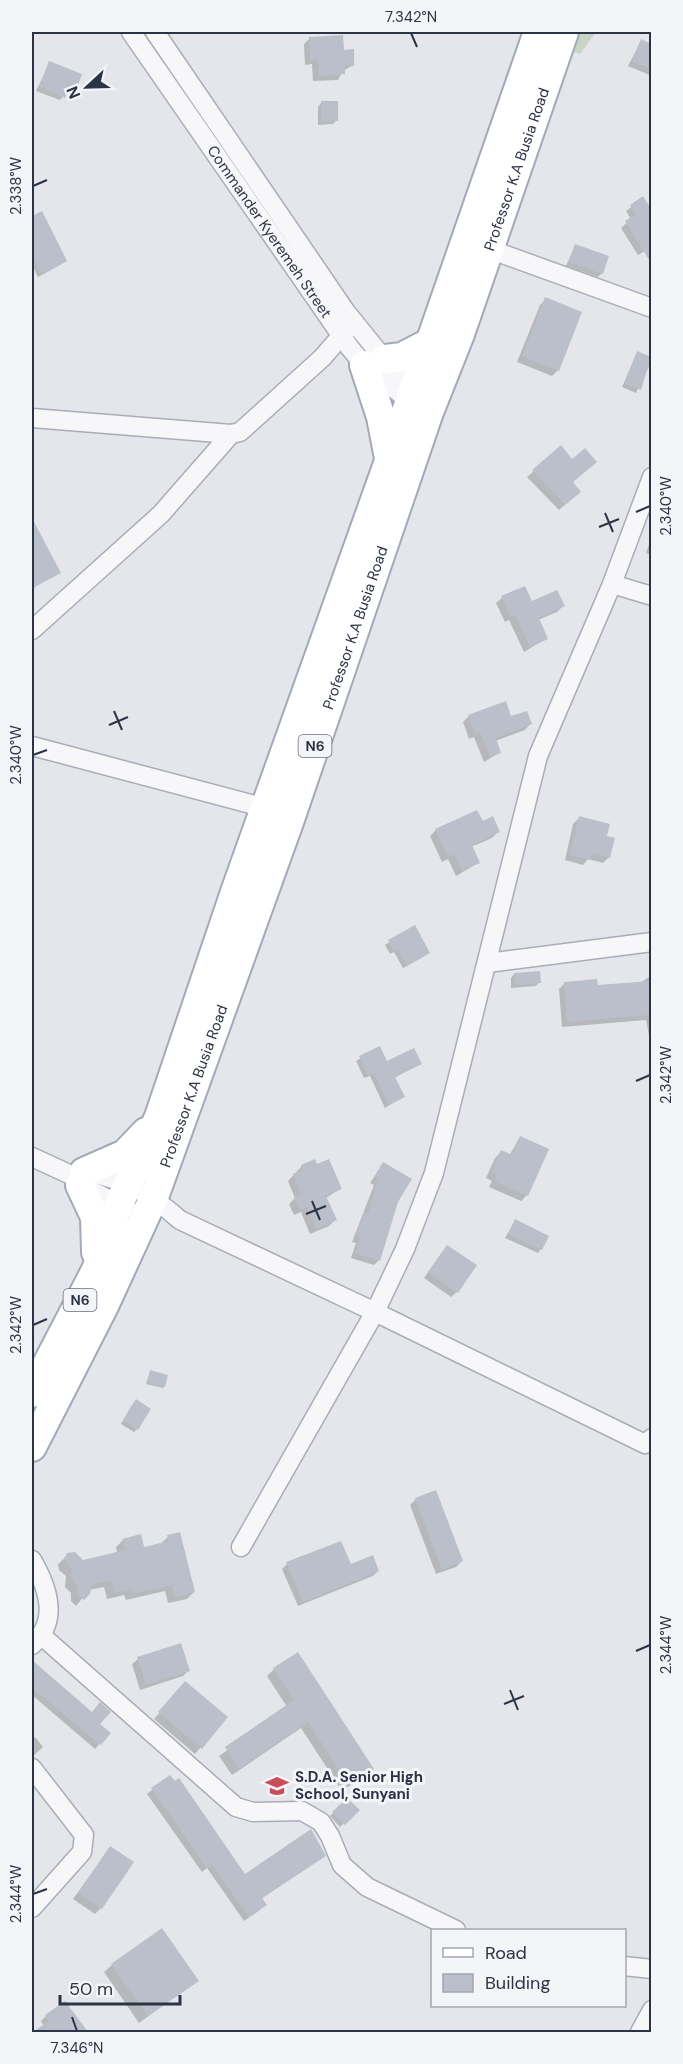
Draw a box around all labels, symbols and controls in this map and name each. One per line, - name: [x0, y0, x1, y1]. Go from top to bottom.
- text: 7.342°N: [385, 7, 437, 27]
- north arrow: [57, 57, 117, 117]
- text: N: [62, 83, 85, 102]
- street label: Professor K.A Busia Road: [479, 85, 554, 254]
- street label: Commander Kyeremeh Street: [203, 141, 336, 322]
- text: 2.338°W: [6, 156, 26, 215]
- text: 2.340°W: [656, 476, 676, 536]
- street label: Professor K.A Busia Road: [318, 543, 392, 712]
- text: 2.340°W: [6, 725, 26, 785]
- road number: N6: [298, 735, 332, 757]
- street label: Professor K.A Busia Road: [155, 1002, 232, 1170]
- text: 2.342°W: [656, 1046, 676, 1104]
- road number: N6: [64, 1289, 97, 1311]
- text: 2.342°W: [6, 1296, 26, 1354]
- text: 2.344°W: [656, 1615, 676, 1674]
- place label: S.D.A. Senior High School, Sunyani: [295, 1767, 423, 1804]
- school or university icon: S.D.A. Senior High School, Sunyani: [264, 1773, 290, 1799]
- text: 2.344°W: [6, 1864, 26, 1923]
- legend: [431, 1929, 626, 2007]
- text: Road: [485, 1941, 527, 1965]
- scale bar: [60, 1968, 180, 2006]
- text: Building: [485, 1971, 550, 1995]
- text: 50 m: [69, 1977, 113, 2001]
- text: 7.346°N: [51, 2038, 103, 2058]

